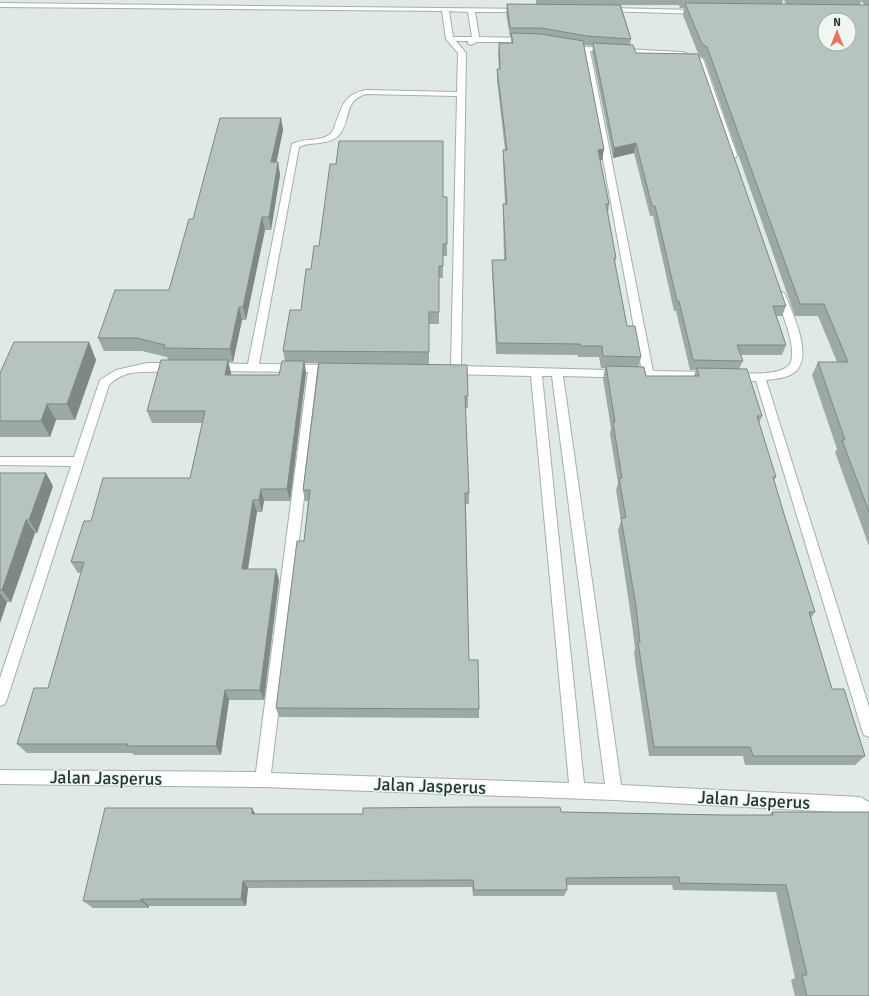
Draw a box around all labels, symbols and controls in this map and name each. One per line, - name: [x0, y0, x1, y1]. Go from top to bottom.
- north arrow: [817, 12, 857, 52]
- text: N: [833, 16, 841, 29]
- street label: Jalan Jasperus: [50, 766, 163, 790]
- street label: Jalan Jasperus: [373, 773, 487, 799]
- street label: Jalan Jasperus: [697, 786, 811, 814]

